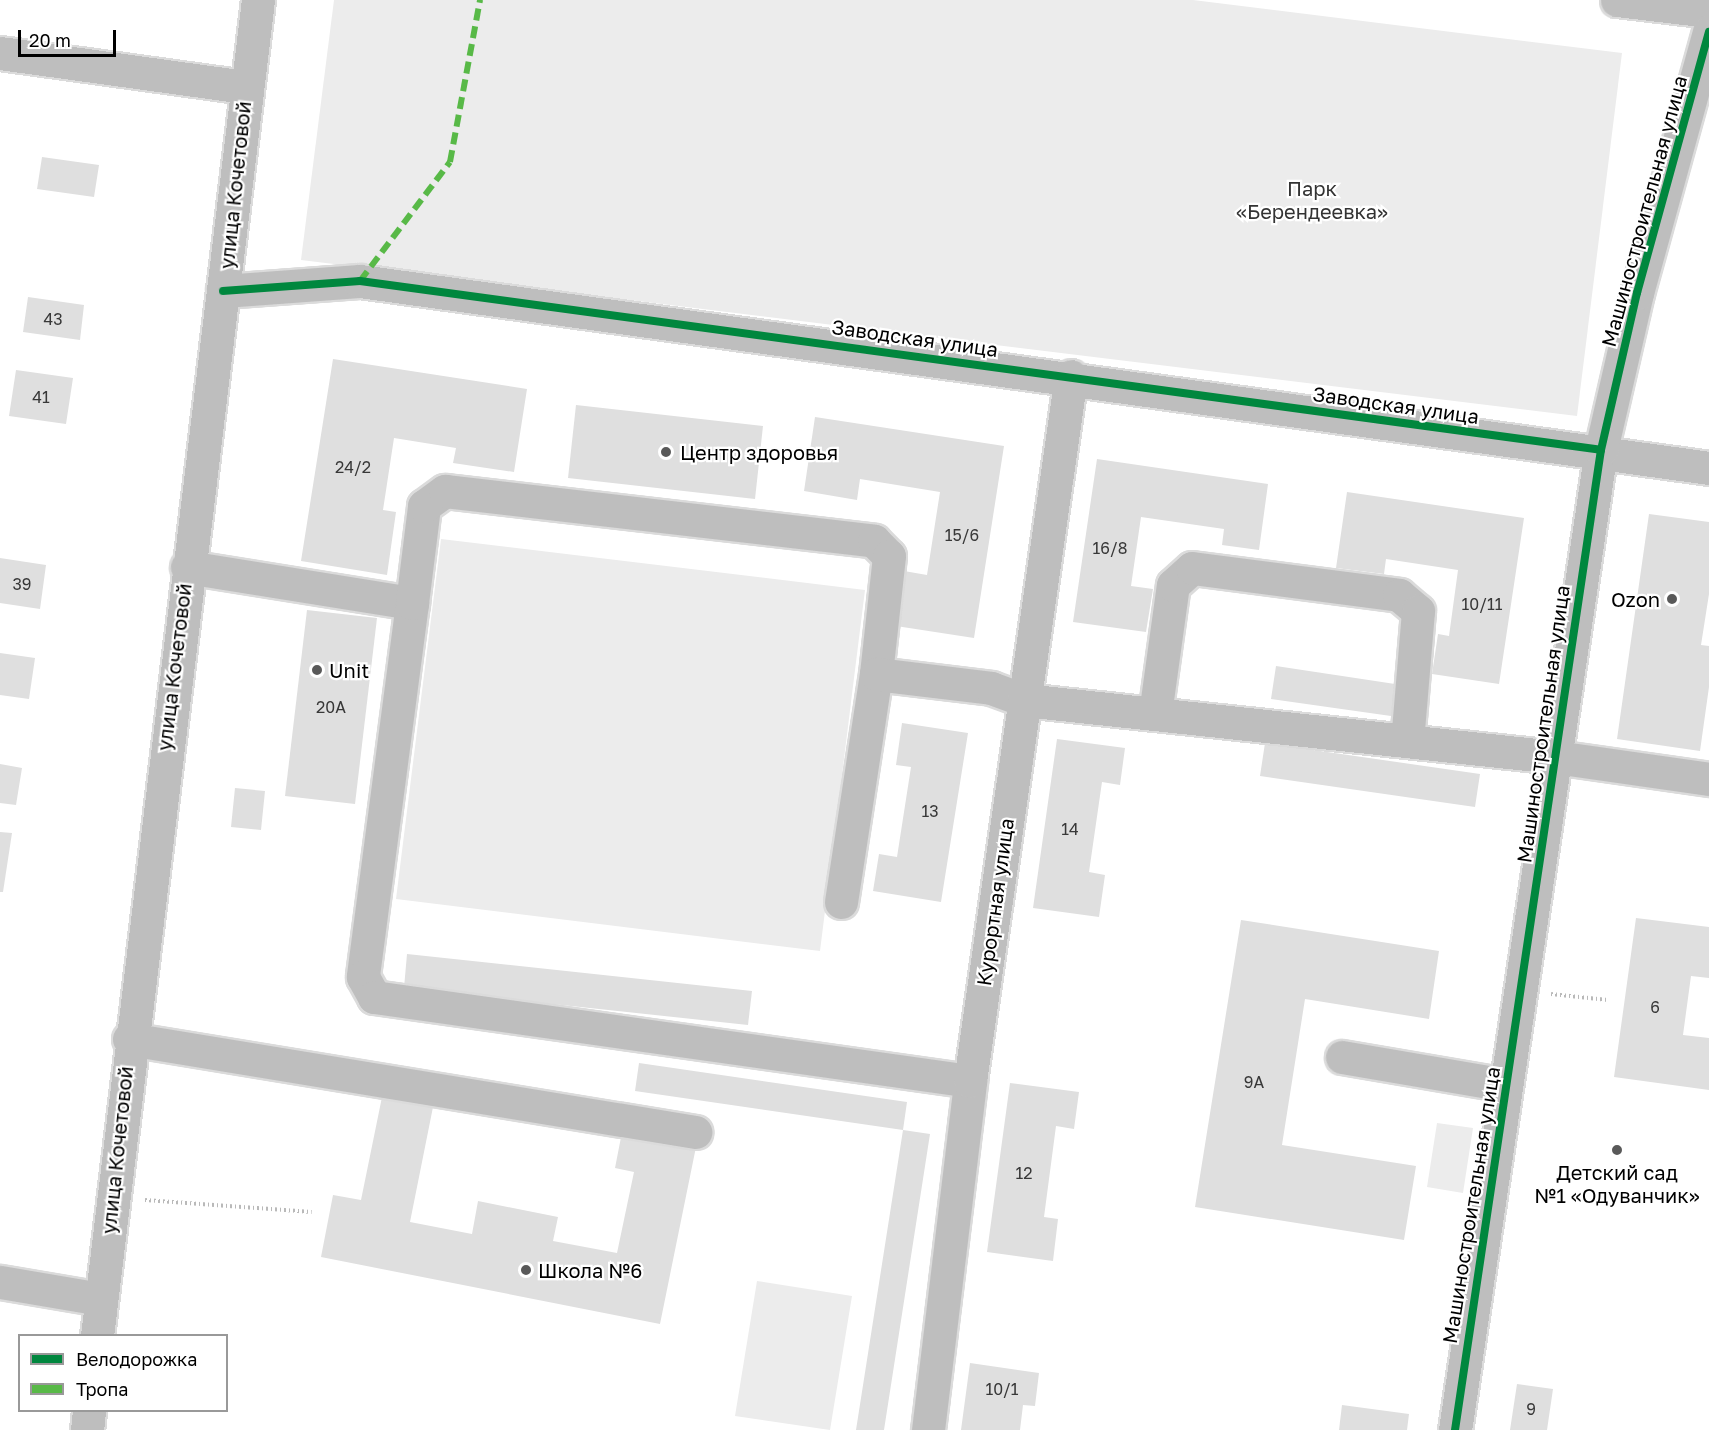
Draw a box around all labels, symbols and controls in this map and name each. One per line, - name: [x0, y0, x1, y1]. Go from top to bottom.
- scale bar: [21, 18, 118, 56]
- text: 20 m: [29, 29, 71, 51]
- street label: Машиностроительная улица: [1596, 73, 1692, 349]
- street label: улица Кочетовой: [214, 100, 256, 270]
- park label: Парк «Берендеевка»: [1236, 176, 1388, 223]
- house number: 43: [43, 309, 63, 329]
- street label: Заводская улица: [830, 314, 1000, 362]
- street label: Заводская улица: [1311, 381, 1481, 429]
- house number: 41: [32, 387, 50, 407]
- place label: Центр здоровья: [680, 440, 838, 464]
- marker: Центр здоровья: [657, 443, 675, 461]
- house number: 24/2: [335, 457, 371, 477]
- house number: 15/6: [945, 525, 979, 545]
- house number: 16/8: [1093, 538, 1127, 558]
- house number: 39: [12, 574, 32, 594]
- street label: улица Кочетовой: [152, 582, 196, 752]
- street label: Машиностроительная улица: [1512, 584, 1574, 864]
- place label: Ozon: [1611, 587, 1660, 611]
- marker: Ozon: [1665, 592, 1679, 606]
- house number: 10/11: [1462, 594, 1502, 614]
- place label: Unit: [329, 658, 369, 682]
- marker: Unit: [310, 663, 324, 677]
- house number: 20А: [316, 697, 346, 717]
- house number: 13: [921, 801, 939, 821]
- street label: Курортная улица: [971, 817, 1019, 987]
- house number: 14: [1061, 819, 1079, 839]
- house number: 6: [1650, 997, 1660, 1017]
- street label: улица Кочетовой: [96, 1065, 138, 1235]
- street label: Машиностроительная улица: [1437, 1065, 1505, 1345]
- house number: 9А: [1244, 1072, 1264, 1092]
- marker: Детский сад №1 «Одуванчик»: [1610, 1143, 1624, 1157]
- place label: Детский сад №1 «Одуванчик»: [1534, 1160, 1700, 1207]
- house number: 12: [1015, 1163, 1033, 1183]
- place label: Школа №6: [538, 1258, 642, 1282]
- marker: Школа №6: [519, 1263, 533, 1277]
- legend: [18, 1334, 228, 1412]
- text: Велодорожка: [76, 1348, 197, 1370]
- text: Тропа: [76, 1378, 128, 1400]
- house number: 10/1: [985, 1379, 1019, 1399]
- house number: 9: [1526, 1399, 1536, 1419]

